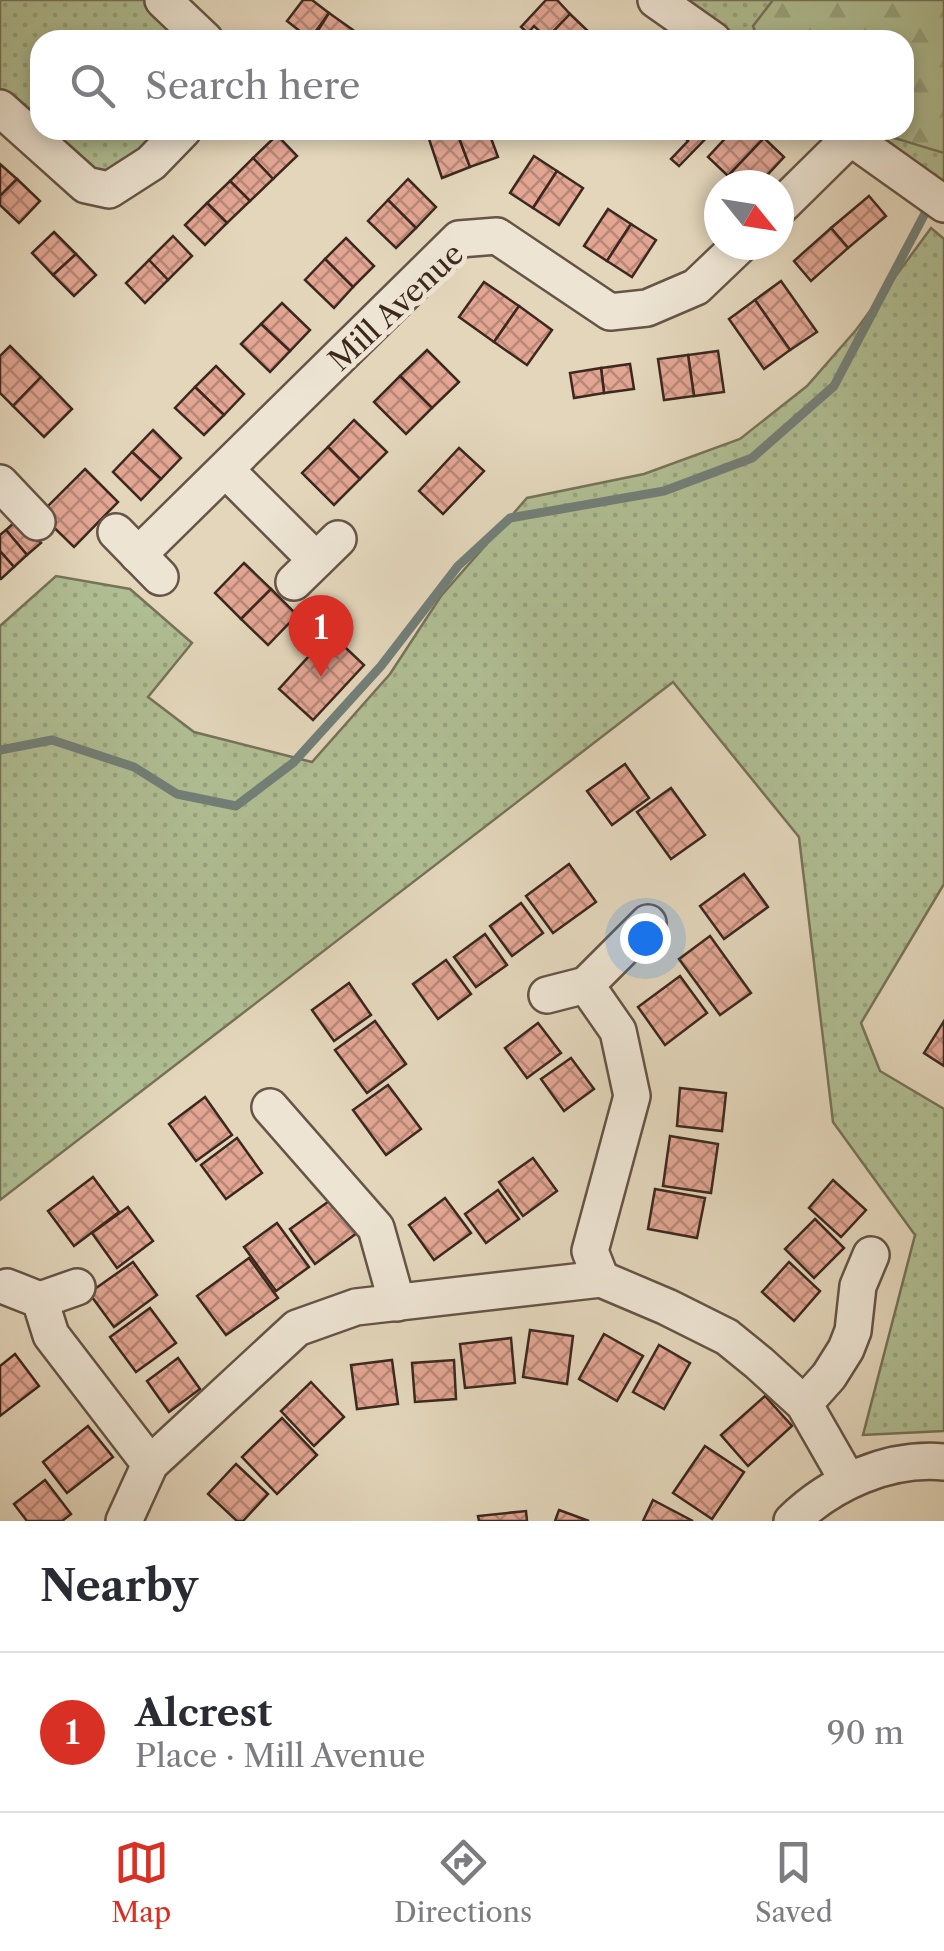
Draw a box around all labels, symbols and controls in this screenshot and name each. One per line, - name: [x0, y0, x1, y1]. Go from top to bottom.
- search box: [30, 30, 914, 140]
- icon: search: [65, 58, 120, 113]
- text: Search here: [145, 62, 360, 109]
- north arrow: [704, 170, 794, 260]
- street label: Mill Avenue: [321, 235, 471, 379]
- pin: 1: [288, 594, 354, 677]
- your location: [620, 913, 671, 964]
- text: Nearby: [40, 1560, 198, 1612]
- text: Alcrest: [135, 1689, 272, 1736]
- text: 1: [65, 1713, 80, 1752]
- text: 90 m: [827, 1713, 904, 1752]
- text: Place · Mill Avenue: [135, 1736, 425, 1775]
- tab: Map: [111, 1835, 171, 1929]
- tab: Directions: [394, 1835, 532, 1929]
- tab: Saved: [755, 1835, 833, 1929]

